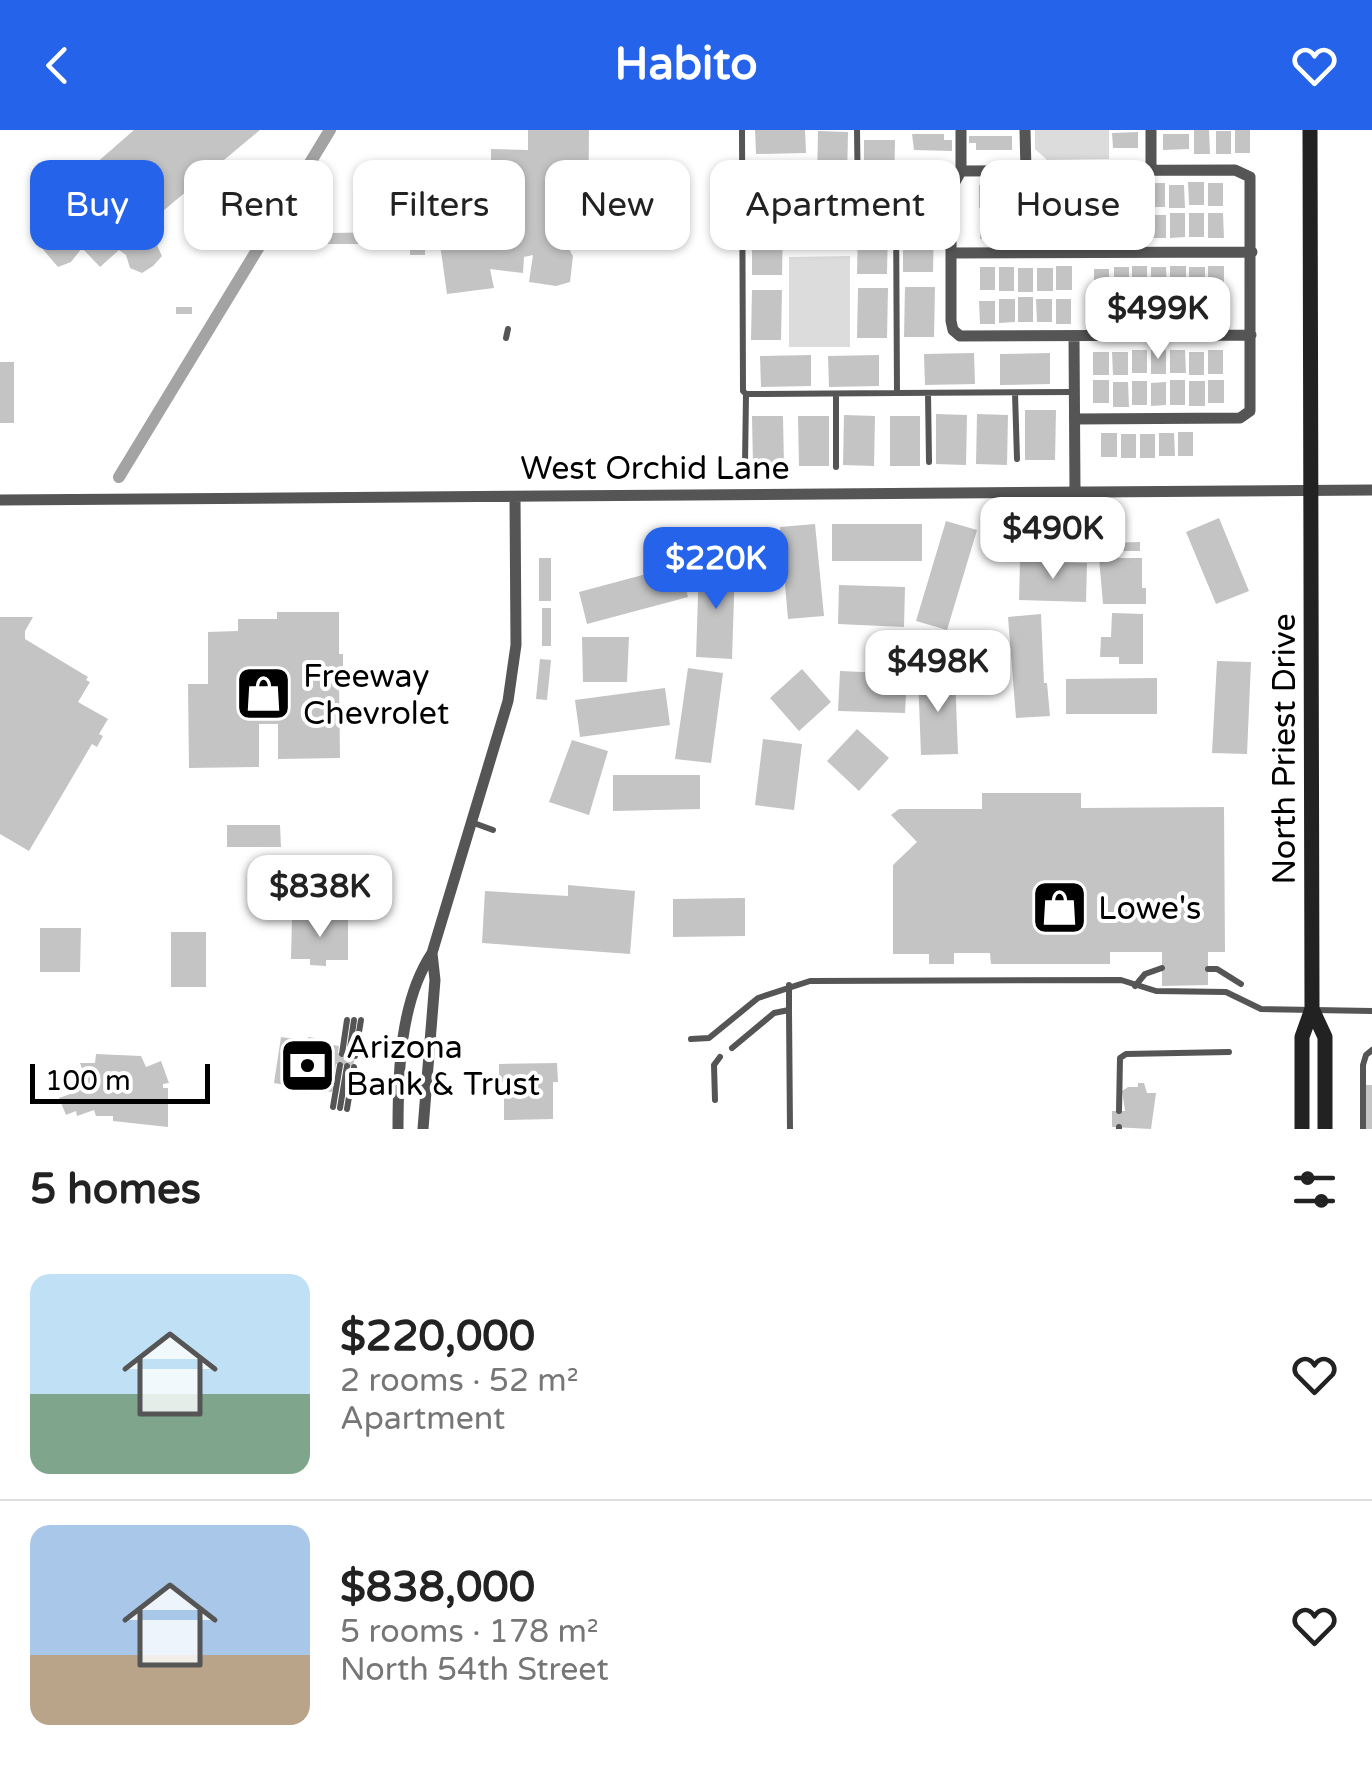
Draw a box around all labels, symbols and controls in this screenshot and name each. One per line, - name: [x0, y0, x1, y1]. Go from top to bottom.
- icon: back: [30, 38, 85, 93]
- text: Habito: [614, 38, 758, 92]
- icon: heart: [1287, 38, 1342, 93]
- chip: Buy: [30, 160, 164, 250]
- chip: Rent: [184, 160, 333, 250]
- chip: Filters: [353, 160, 525, 250]
- chip: New: [545, 160, 690, 250]
- chip: Apartment: [710, 160, 960, 250]
- chip: House: [980, 160, 1155, 250]
- pin: $499K: [1088, 277, 1228, 362]
- text: $499K: [1107, 290, 1209, 328]
- street label: West Orchid Lane: [520, 450, 790, 488]
- pin: $490K: [983, 497, 1123, 582]
- text: $490K: [1002, 510, 1104, 548]
- pin: $220K: [646, 527, 786, 612]
- text: $220K: [665, 540, 767, 578]
- street label: North Priest Drive: [1266, 613, 1304, 885]
- pin: $498K: [868, 630, 1008, 715]
- text: $498K: [887, 643, 989, 681]
- place label: Freeway Chevrolet: [303, 658, 449, 733]
- shop icon: Freeway Chevrolet: [234, 664, 294, 724]
- pin: $838K: [250, 855, 390, 940]
- text: $838K: [269, 868, 371, 906]
- shop icon: Lowe's: [1029, 878, 1089, 938]
- place label: Lowe's: [1098, 890, 1201, 928]
- place label: Arizona Bank & Trust: [346, 1029, 540, 1104]
- bank icon: Arizona Bank & Trust: [277, 1035, 337, 1095]
- scale bar: [30, 1059, 210, 1104]
- text: 100 m: [45, 1064, 131, 1098]
- icon: filters: [1287, 1162, 1342, 1217]
- text: 5 homes: [30, 1164, 201, 1215]
- text: $220,000: [340, 1311, 535, 1362]
- icon: home: [110, 1314, 230, 1434]
- icon: heart: [1287, 1347, 1342, 1402]
- text: 2 rooms · 52 m²: [340, 1362, 579, 1400]
- text: Apartment: [340, 1400, 505, 1438]
- text: $838,000: [340, 1562, 535, 1613]
- icon: home: [110, 1565, 230, 1685]
- icon: heart: [1287, 1598, 1342, 1653]
- text: 5 rooms · 178 m²: [340, 1613, 599, 1651]
- text: North 54th Street: [340, 1651, 609, 1689]

